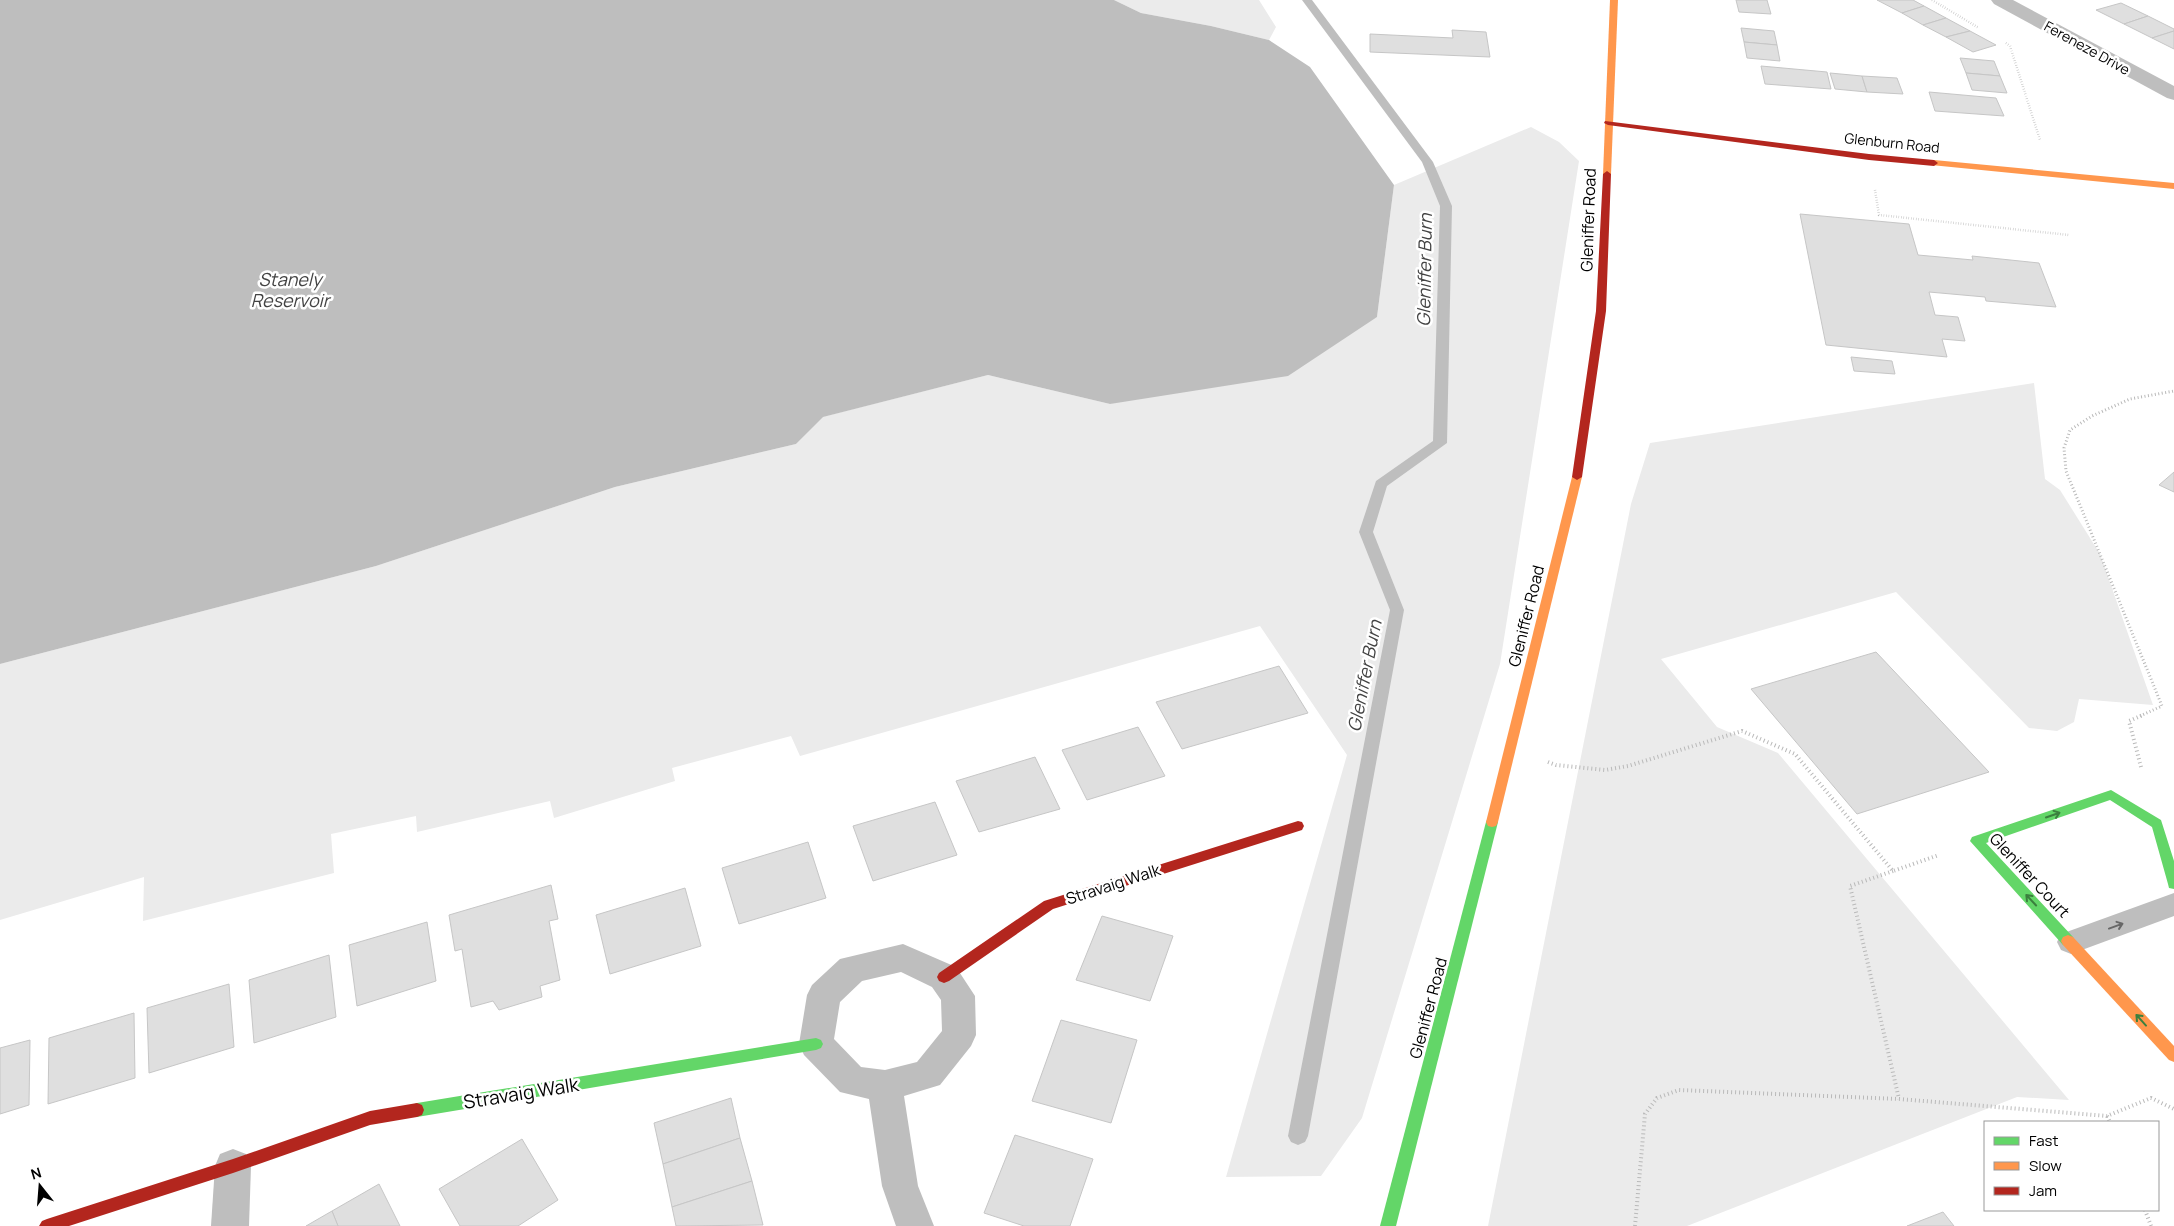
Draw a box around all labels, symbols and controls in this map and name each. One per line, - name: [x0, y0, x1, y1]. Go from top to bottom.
- street label: Fereneze Drive: [2041, 16, 2133, 79]
- street label: Glenburn Road: [1844, 128, 1940, 157]
- street label: Gleniffer Road: [1575, 168, 1601, 272]
- water label: Gleniffer Burn: [1411, 212, 1437, 327]
- water label: Stanely Reservoir: [251, 267, 332, 312]
- street label: Gleniffer Road: [1503, 563, 1549, 669]
- water label: Gleniffer Burn: [1341, 617, 1387, 734]
- one-way arrow: [2045, 809, 2061, 819]
- street label: Gleniffer Court: [1985, 828, 2075, 922]
- street label: Stravaig Walk: [1063, 858, 1164, 910]
- one-way arrow: [2025, 894, 2037, 906]
- one-way arrow: [2108, 921, 2123, 930]
- street label: Gleniffer Road: [1404, 955, 1452, 1061]
- one-way arrow: [2135, 1013, 2147, 1026]
- street label: Stravaig Walk: [461, 1071, 581, 1115]
- legend: [1984, 1121, 2159, 1211]
- text: Fast: [2029, 1130, 2058, 1151]
- text: Slow: [2029, 1155, 2062, 1176]
- north arrow: [15, 1161, 65, 1211]
- text: N: [28, 1163, 44, 1184]
- text: Jam: [2029, 1180, 2057, 1201]

